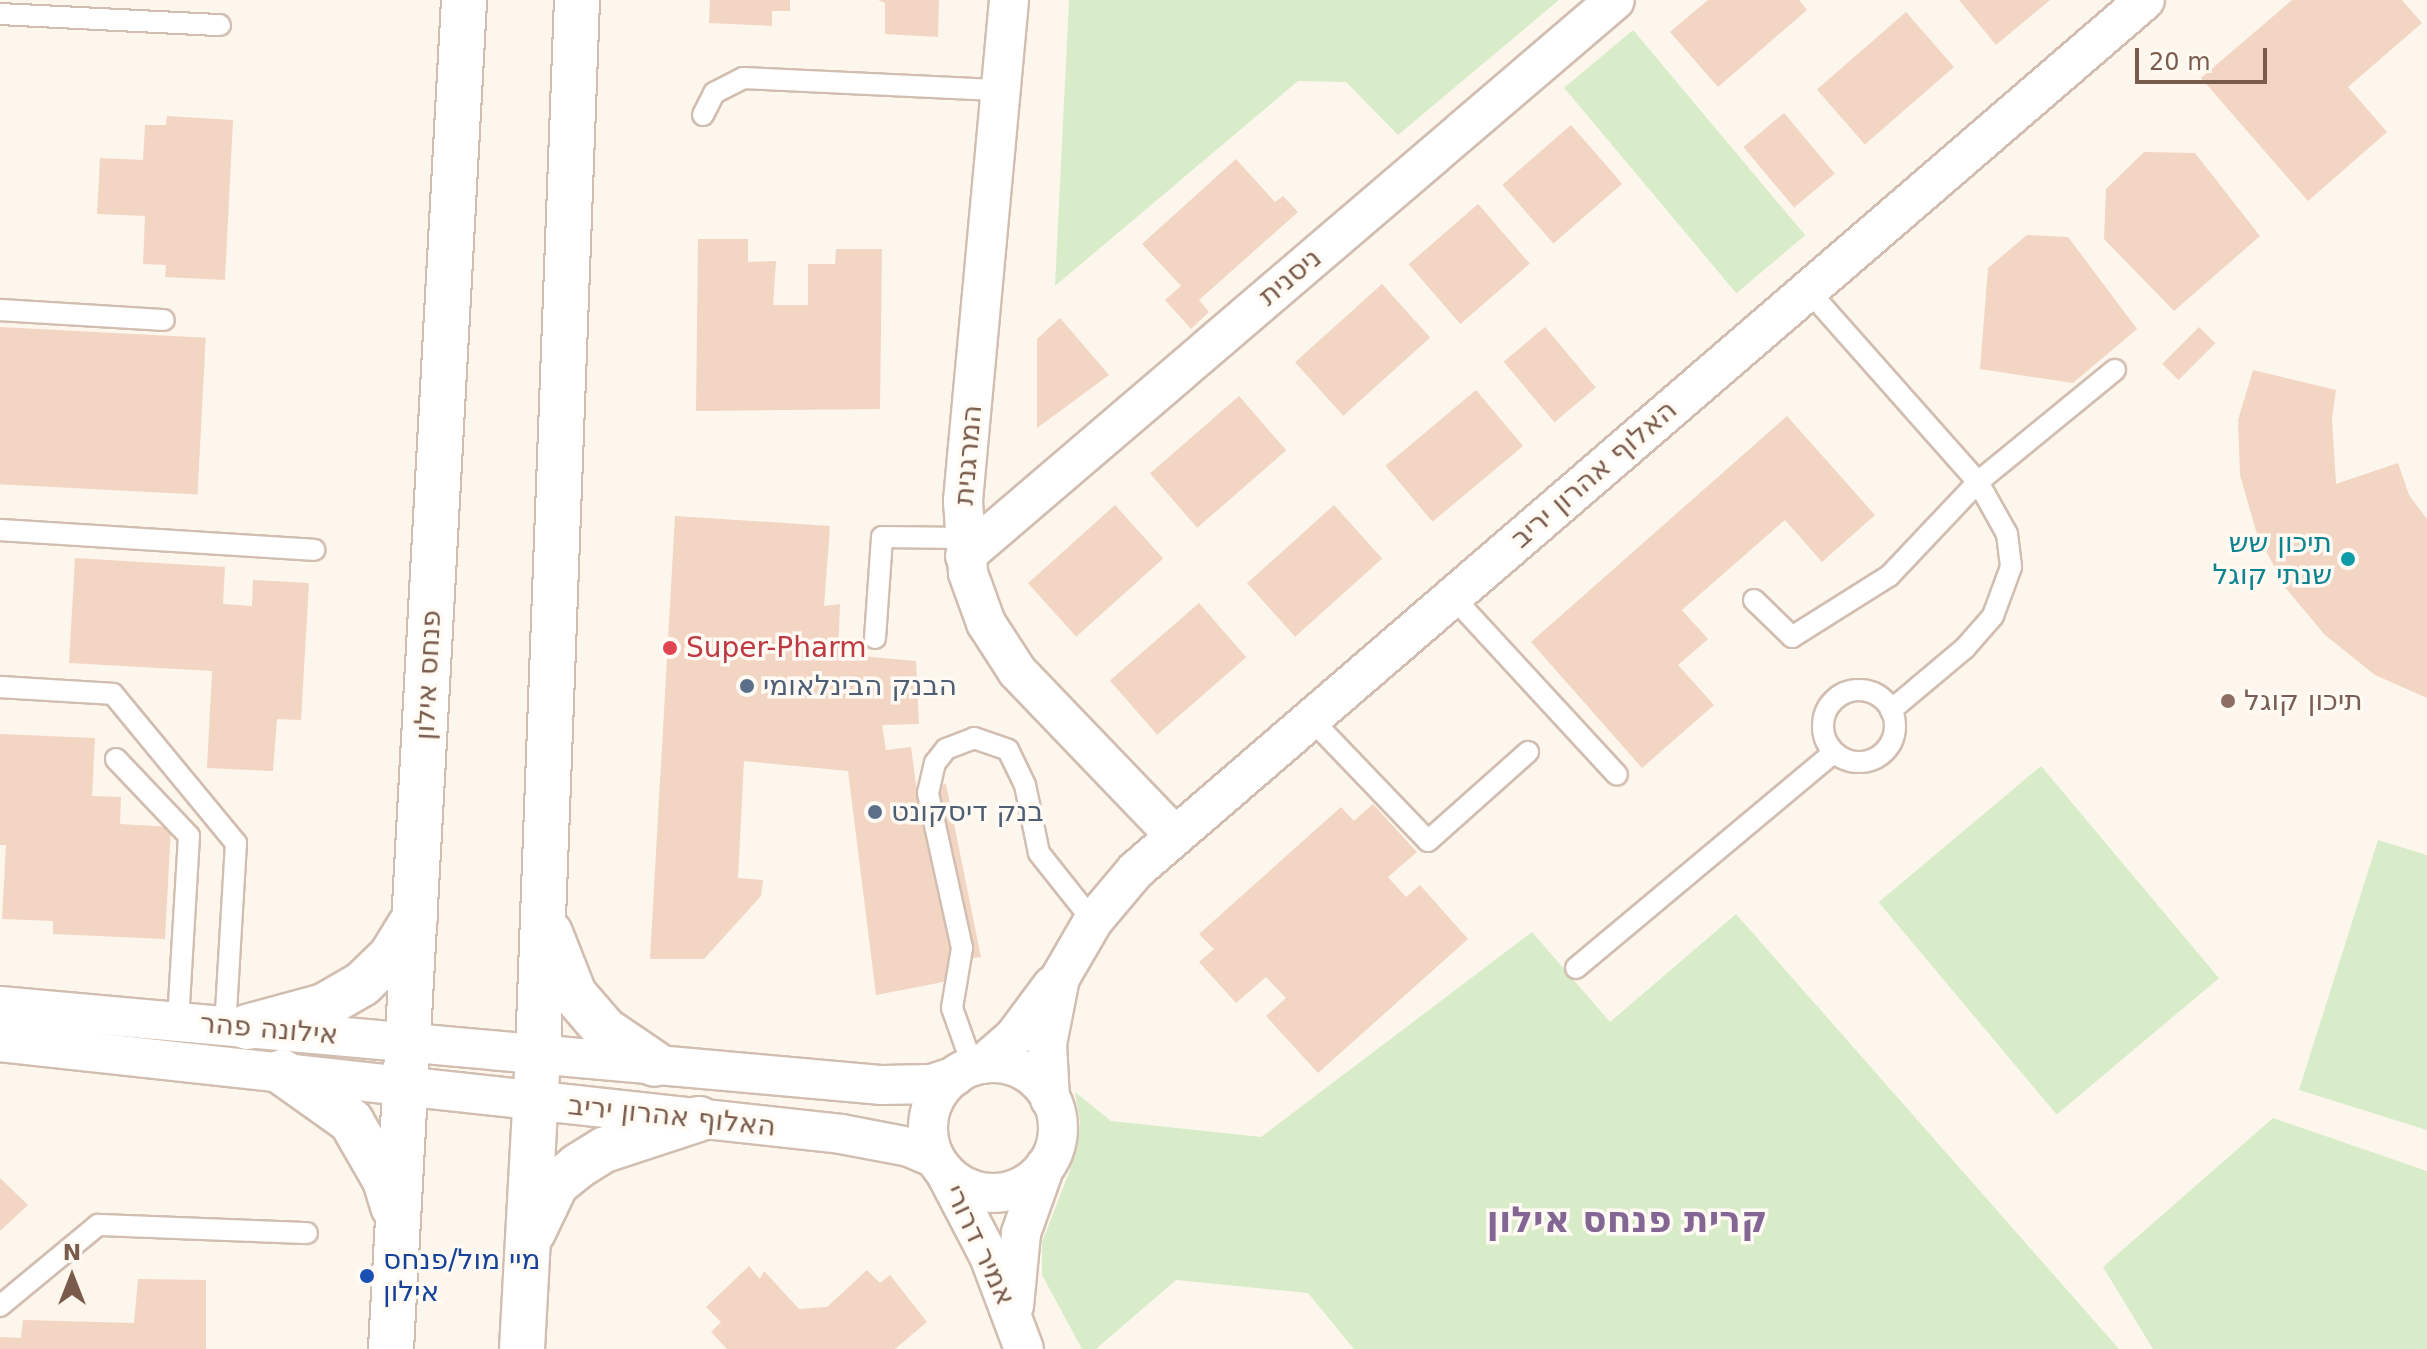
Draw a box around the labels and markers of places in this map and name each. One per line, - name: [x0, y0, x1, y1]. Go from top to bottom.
- place label: תיכון שש שנתי קוגל: [2212, 526, 2332, 592]
- marker: תיכון שש שנתי קוגל: [2339, 550, 2357, 568]
- place label: Super-Pharm: [686, 631, 866, 665]
- marker: Super-Pharm: [661, 639, 679, 657]
- place label: הבנק הבינלאומי: [763, 669, 957, 703]
- marker: הבנק הבינלאומי: [738, 677, 756, 695]
- place label: תיכון קוגל: [2244, 684, 2363, 718]
- marker: תיכון קוגל: [2219, 692, 2237, 710]
- place label: בנק דיסקונט: [891, 795, 1044, 829]
- marker: בנק דיסקונט: [866, 803, 884, 821]
- place label: מיי מול/פנחס אילון: [383, 1243, 541, 1309]
- marker: מיי מול/פנחס אילון: [358, 1267, 376, 1285]

